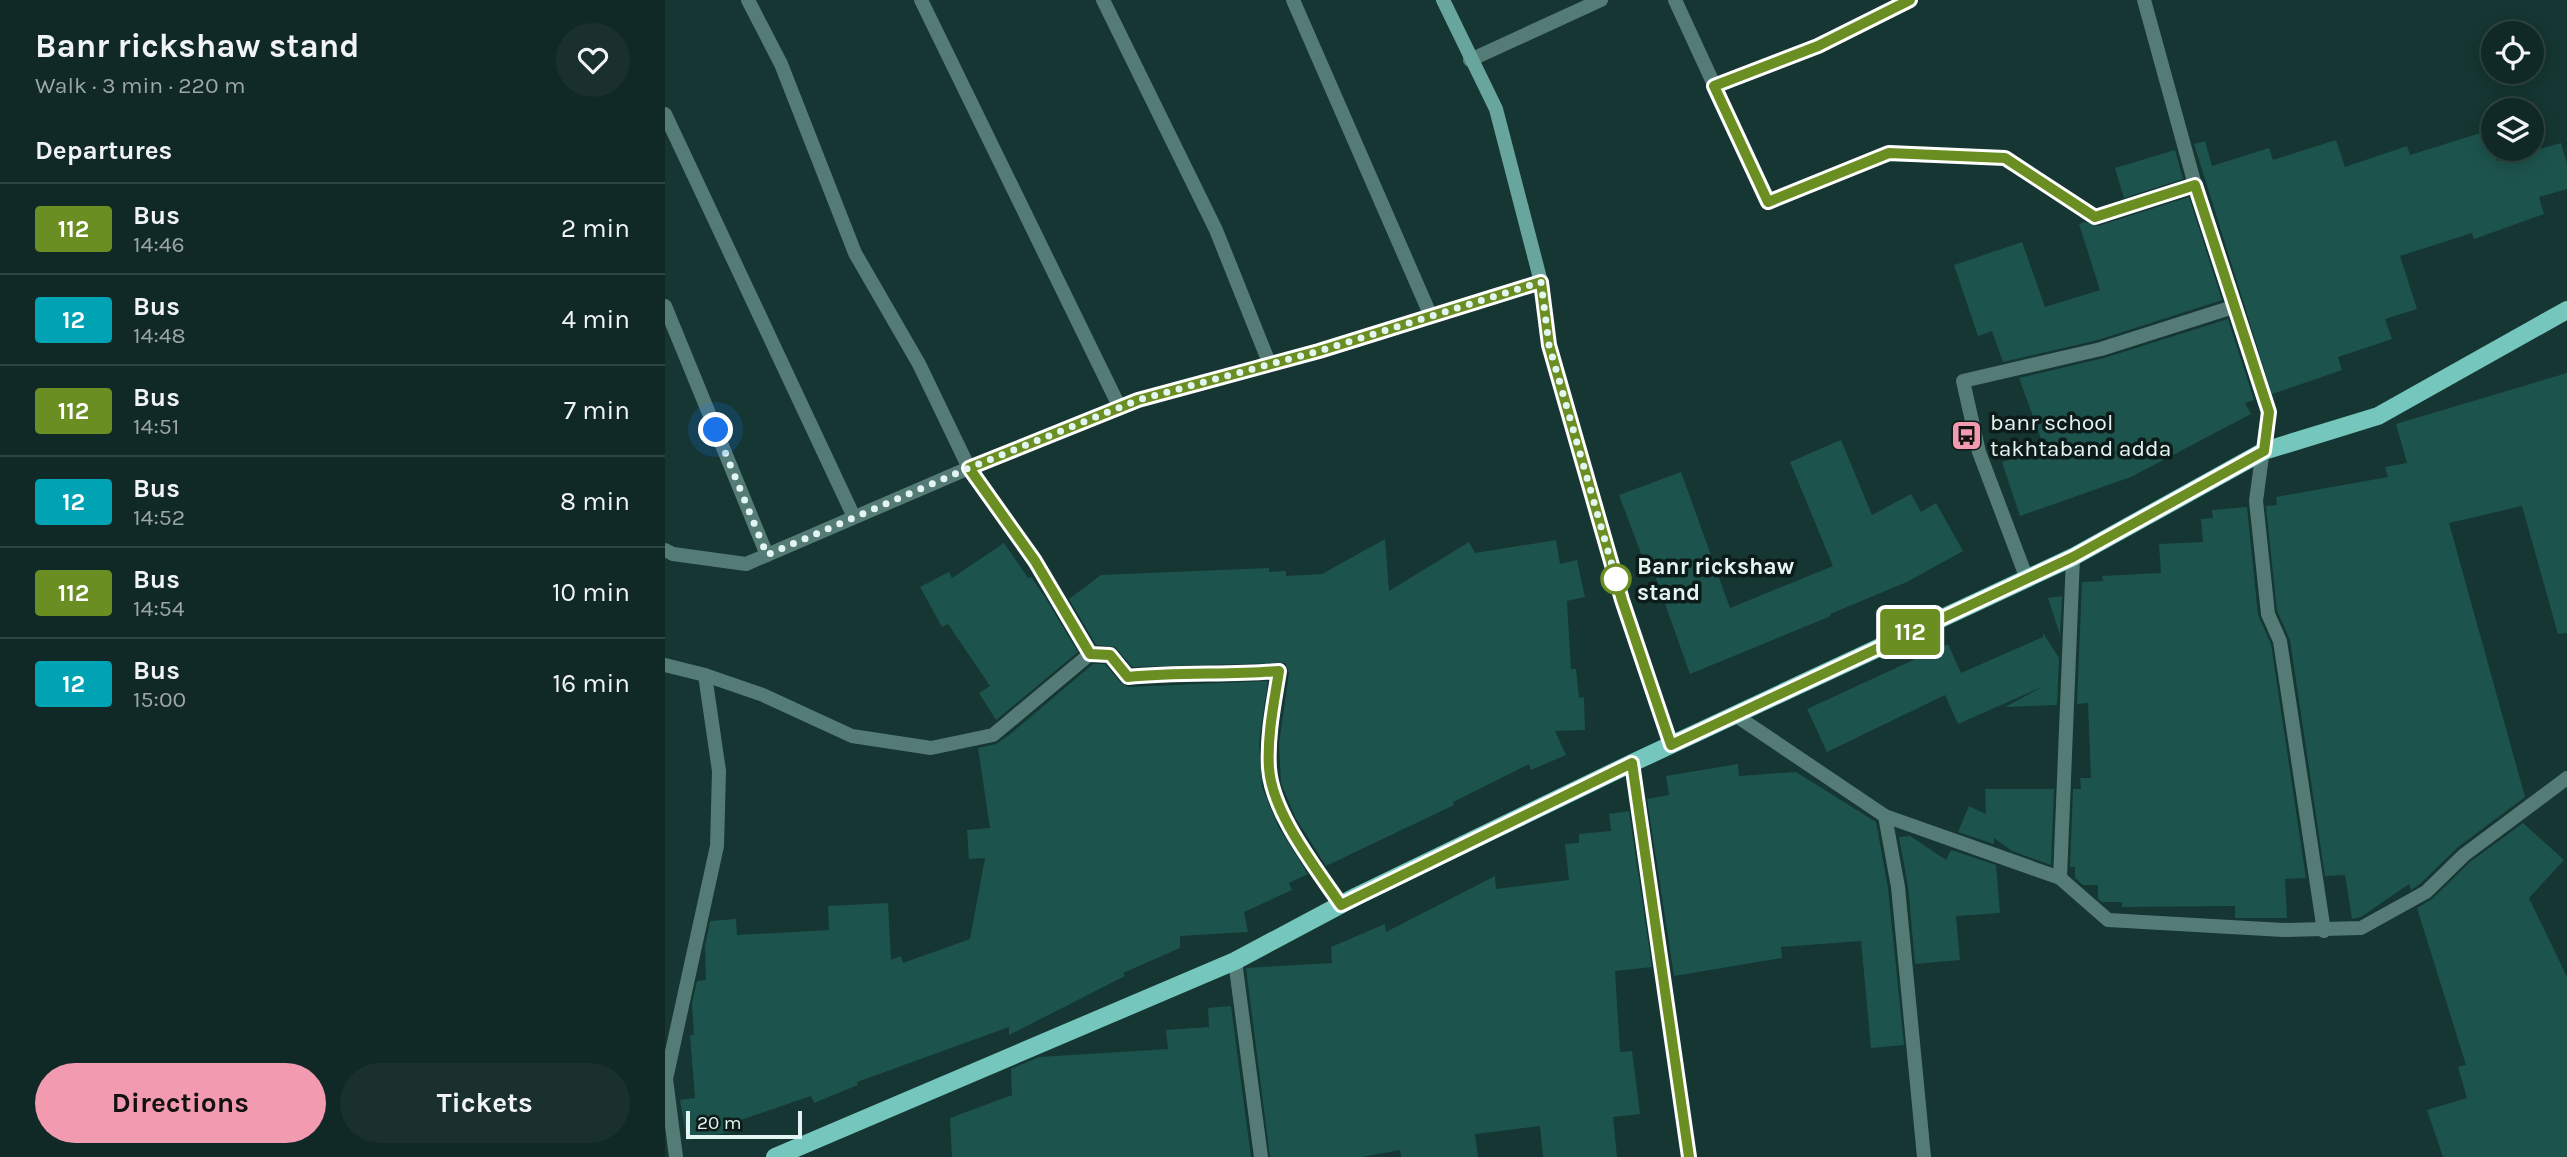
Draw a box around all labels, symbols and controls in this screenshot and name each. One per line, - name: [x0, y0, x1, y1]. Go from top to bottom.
- map controls: [2481, 21, 2544, 161]
- button: locate: [2481, 21, 2544, 84]
- button: heart: [556, 23, 630, 97]
- text: Banr rickshaw stand: [35, 27, 360, 65]
- text: Walk · 3 min · 220 m: [35, 72, 246, 99]
- button: layers: [2481, 98, 2544, 161]
- text: Departures: [35, 135, 172, 166]
- text: Bus: [133, 200, 180, 231]
- text: 2 min: [561, 213, 630, 244]
- text: 112: [58, 215, 89, 243]
- text: 14:46: [133, 231, 185, 258]
- text: Bus: [133, 291, 180, 322]
- text: 4 min: [562, 304, 630, 335]
- text: 12: [62, 306, 85, 334]
- text: 14:48: [133, 322, 186, 349]
- text: Bus: [133, 382, 180, 413]
- text: 7 min: [564, 395, 630, 426]
- text: 112: [58, 397, 89, 425]
- place label: banr school takhtaband adda: [1990, 409, 2171, 462]
- your location: [698, 412, 733, 447]
- text: 14:51: [133, 413, 179, 440]
- bus stop icon: banr school takhtaband adda: [1950, 418, 1984, 452]
- text: Bus: [133, 473, 180, 504]
- text: 8 min: [560, 486, 630, 517]
- text: 12: [62, 488, 85, 516]
- text: 14:52: [133, 504, 185, 531]
- place label: Banr rickshaw stand: [1637, 553, 1795, 606]
- text: Bus: [133, 564, 180, 595]
- marker: Banr rickshaw stand: [1601, 564, 1631, 594]
- text: 10 min: [552, 577, 630, 608]
- text: 112: [58, 579, 89, 607]
- text: 14:54: [133, 595, 185, 622]
- line badge: 112: [1870, 609, 1950, 655]
- text: 112: [1894, 618, 1926, 646]
- text: Bus: [133, 655, 180, 686]
- text: 16 min: [553, 668, 630, 699]
- text: 12: [62, 670, 85, 698]
- text: 15:00: [133, 686, 186, 713]
- button: Directions: [35, 1063, 326, 1143]
- button: Tickets: [340, 1063, 630, 1143]
- scale bar: [686, 1108, 801, 1140]
- text: 20 m: [697, 1112, 742, 1134]

